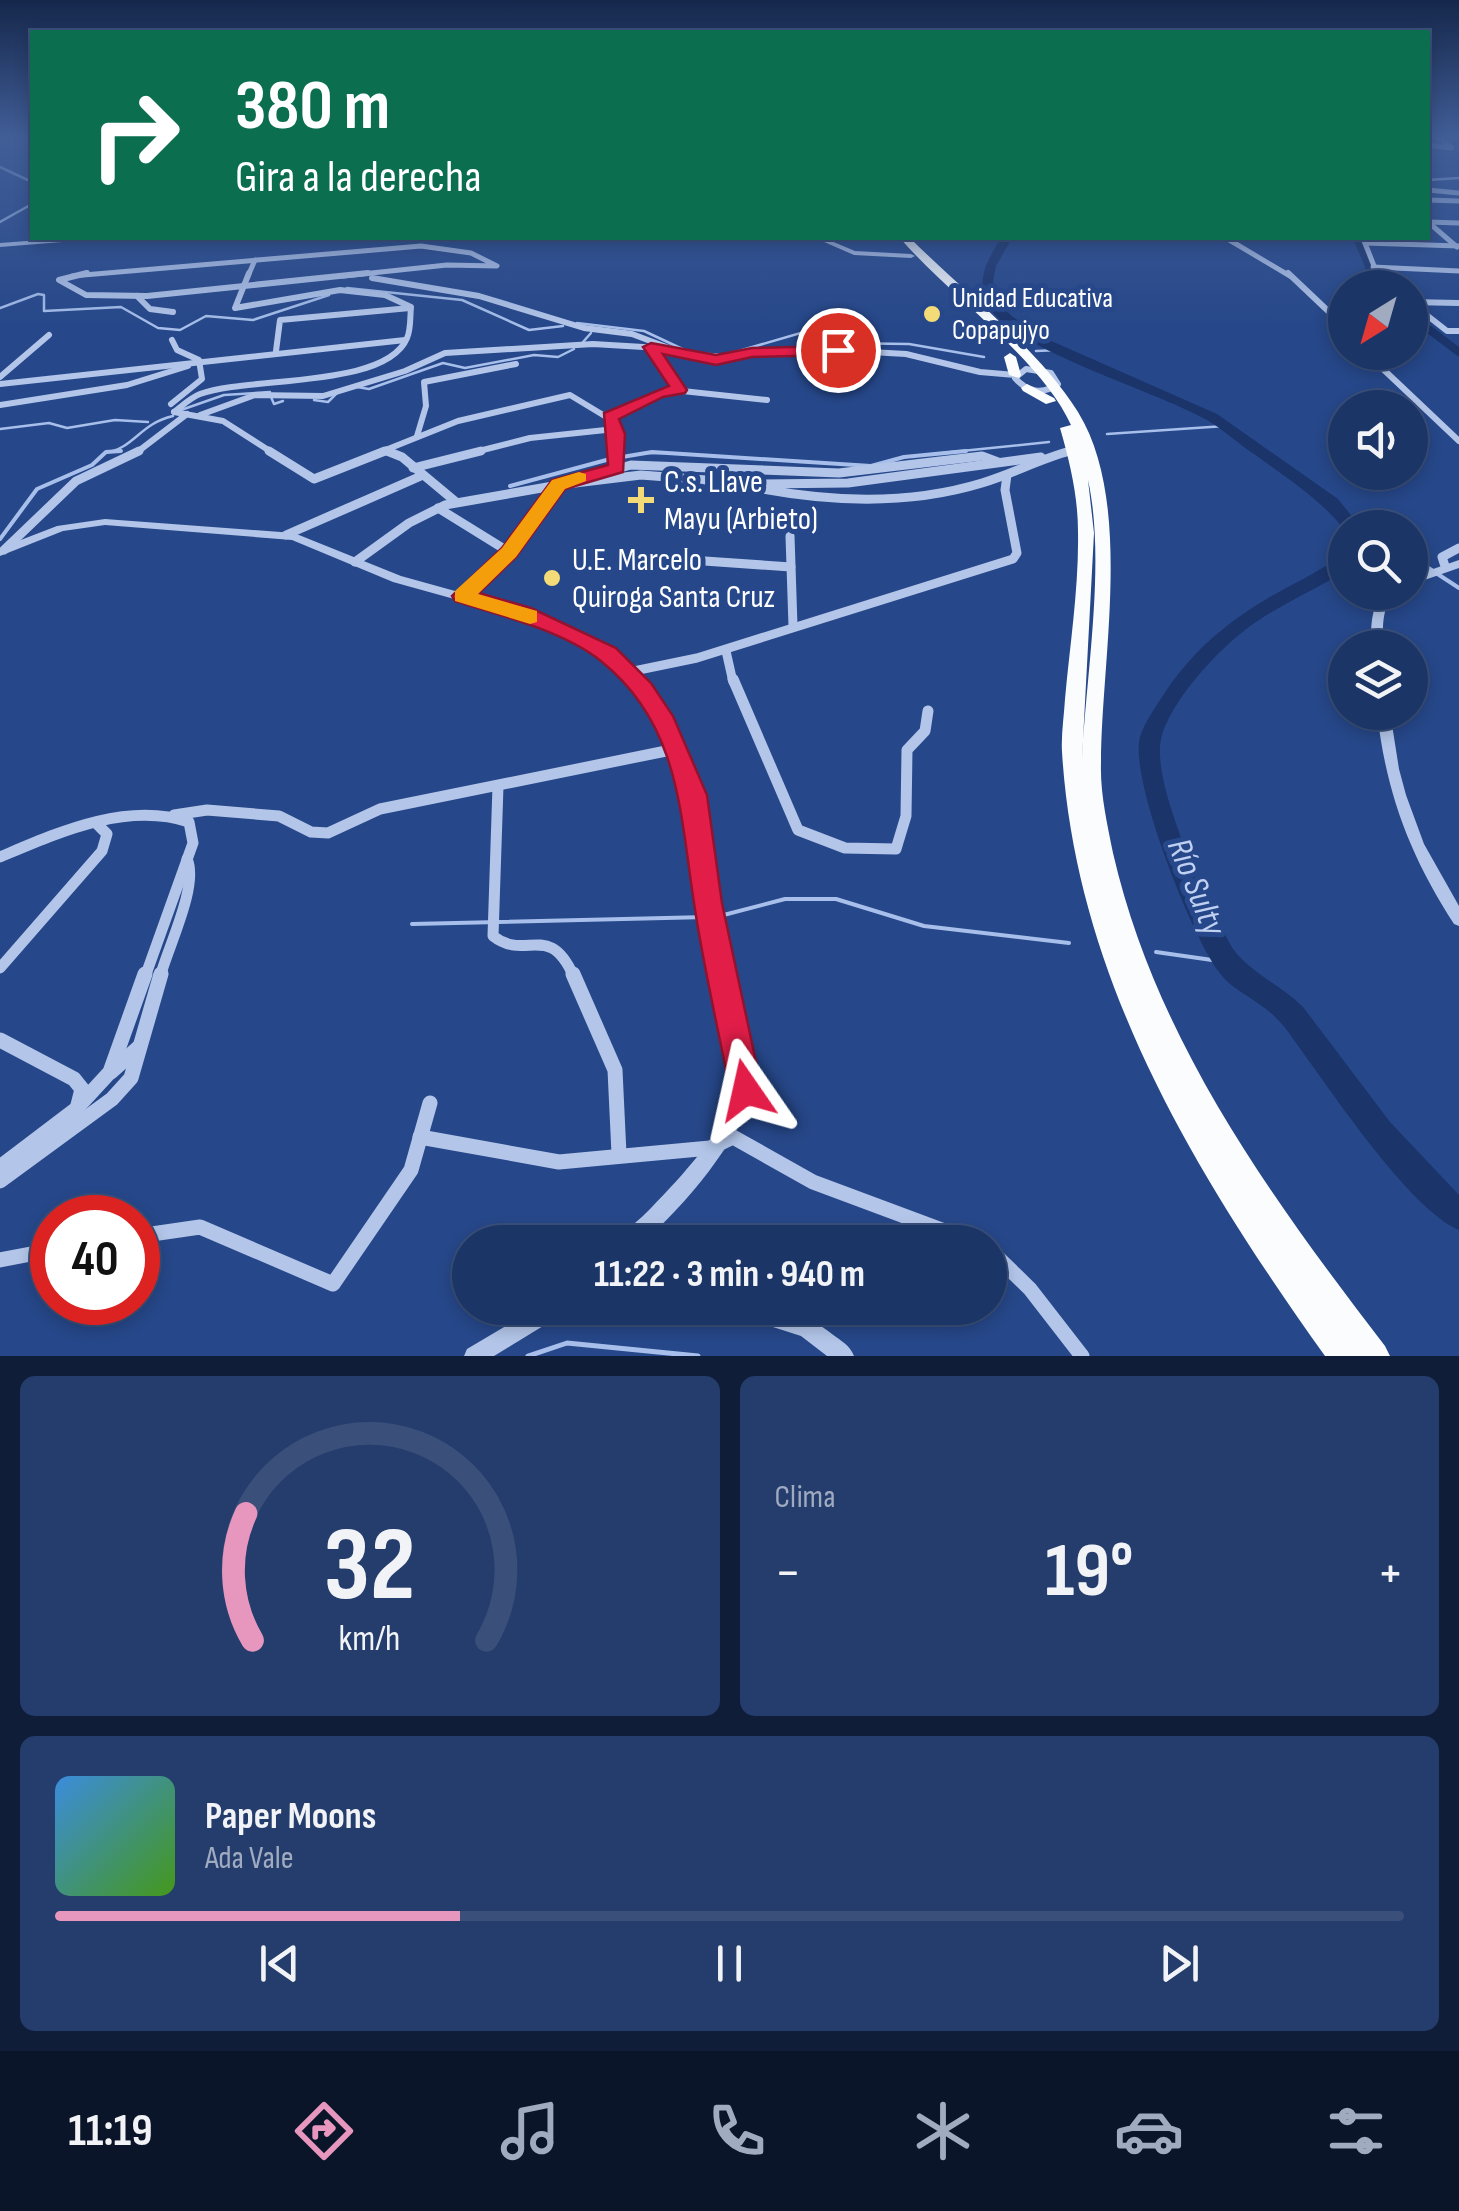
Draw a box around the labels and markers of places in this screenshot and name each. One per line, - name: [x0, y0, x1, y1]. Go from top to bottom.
- place label: Unidad Educativa Copapujyo: [952, 282, 1113, 347]
- marker: Unidad Educativa Copapujyo: [921, 303, 943, 325]
- pin: [796, 308, 881, 393]
- place label: C.s. Llave Mayu (Arbieto): [664, 463, 818, 539]
- marker: C.s. Llave Mayu (Arbieto): [628, 487, 654, 513]
- place label: U.E. Marcelo Quiroga Santa Cruz: [572, 541, 775, 617]
- marker: U.E. Marcelo Quiroga Santa Cruz: [541, 567, 563, 589]

